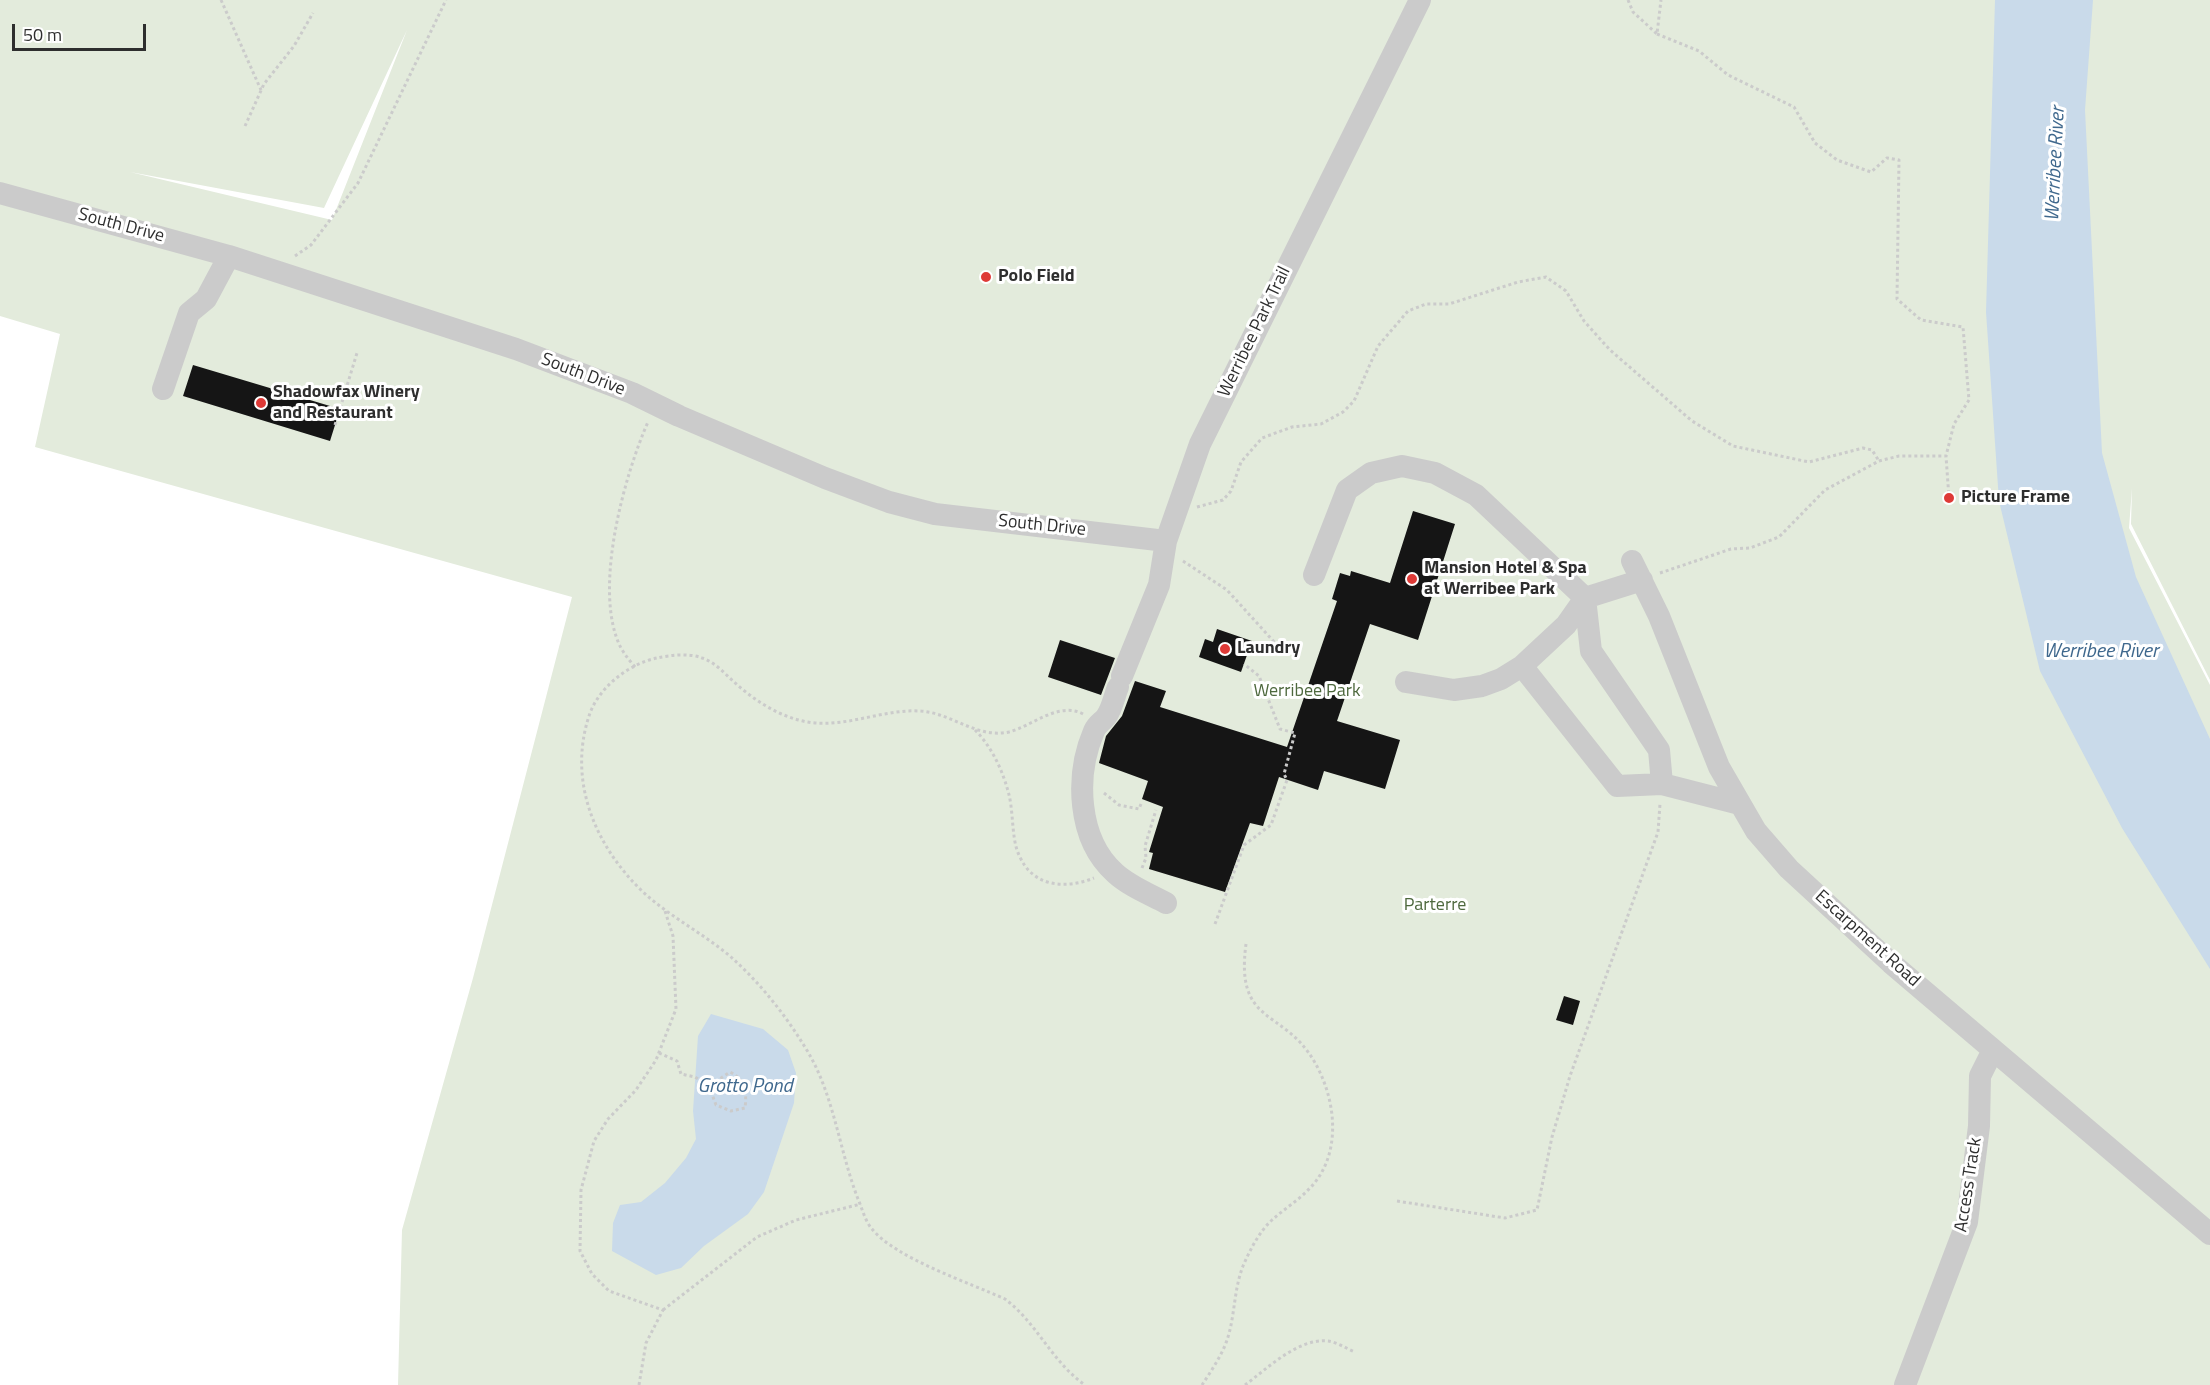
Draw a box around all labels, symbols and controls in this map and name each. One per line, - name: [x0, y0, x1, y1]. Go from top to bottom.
- scale bar: [15, 12, 148, 50]
- text: 50 m: [23, 21, 62, 48]
- water label: Werribee River: [2041, 106, 2071, 222]
- street label: South Drive: [76, 204, 166, 248]
- street label: Werribee Park Trail: [1214, 263, 1296, 401]
- place label: Polo Field: [998, 266, 1075, 288]
- marker: Polo Field: [979, 270, 993, 284]
- street label: South Drive: [538, 349, 628, 401]
- place label: Shadowfax Winery and Restaurant: [273, 382, 420, 424]
- marker: Shadowfax Winery and Restaurant: [254, 396, 268, 410]
- place label: Picture Frame: [1961, 487, 2070, 509]
- marker: Picture Frame: [1942, 491, 1956, 505]
- street label: South Drive: [997, 511, 1087, 541]
- place label: Mansion Hotel & Spa at Werribee Park: [1424, 558, 1587, 600]
- marker: Mansion Hotel & Spa at Werribee Park: [1405, 572, 1419, 586]
- place label: Laundry: [1237, 638, 1300, 660]
- water label: Werribee River: [2044, 640, 2158, 664]
- marker: Laundry: [1218, 642, 1232, 656]
- park label: Werribee Park: [1253, 681, 1361, 703]
- street label: Escarpment Road: [1810, 886, 1924, 992]
- park label: Parterre: [1404, 895, 1466, 917]
- water label: Grotto Pond: [697, 1075, 793, 1099]
- street label: Access Track: [1951, 1136, 1987, 1234]

